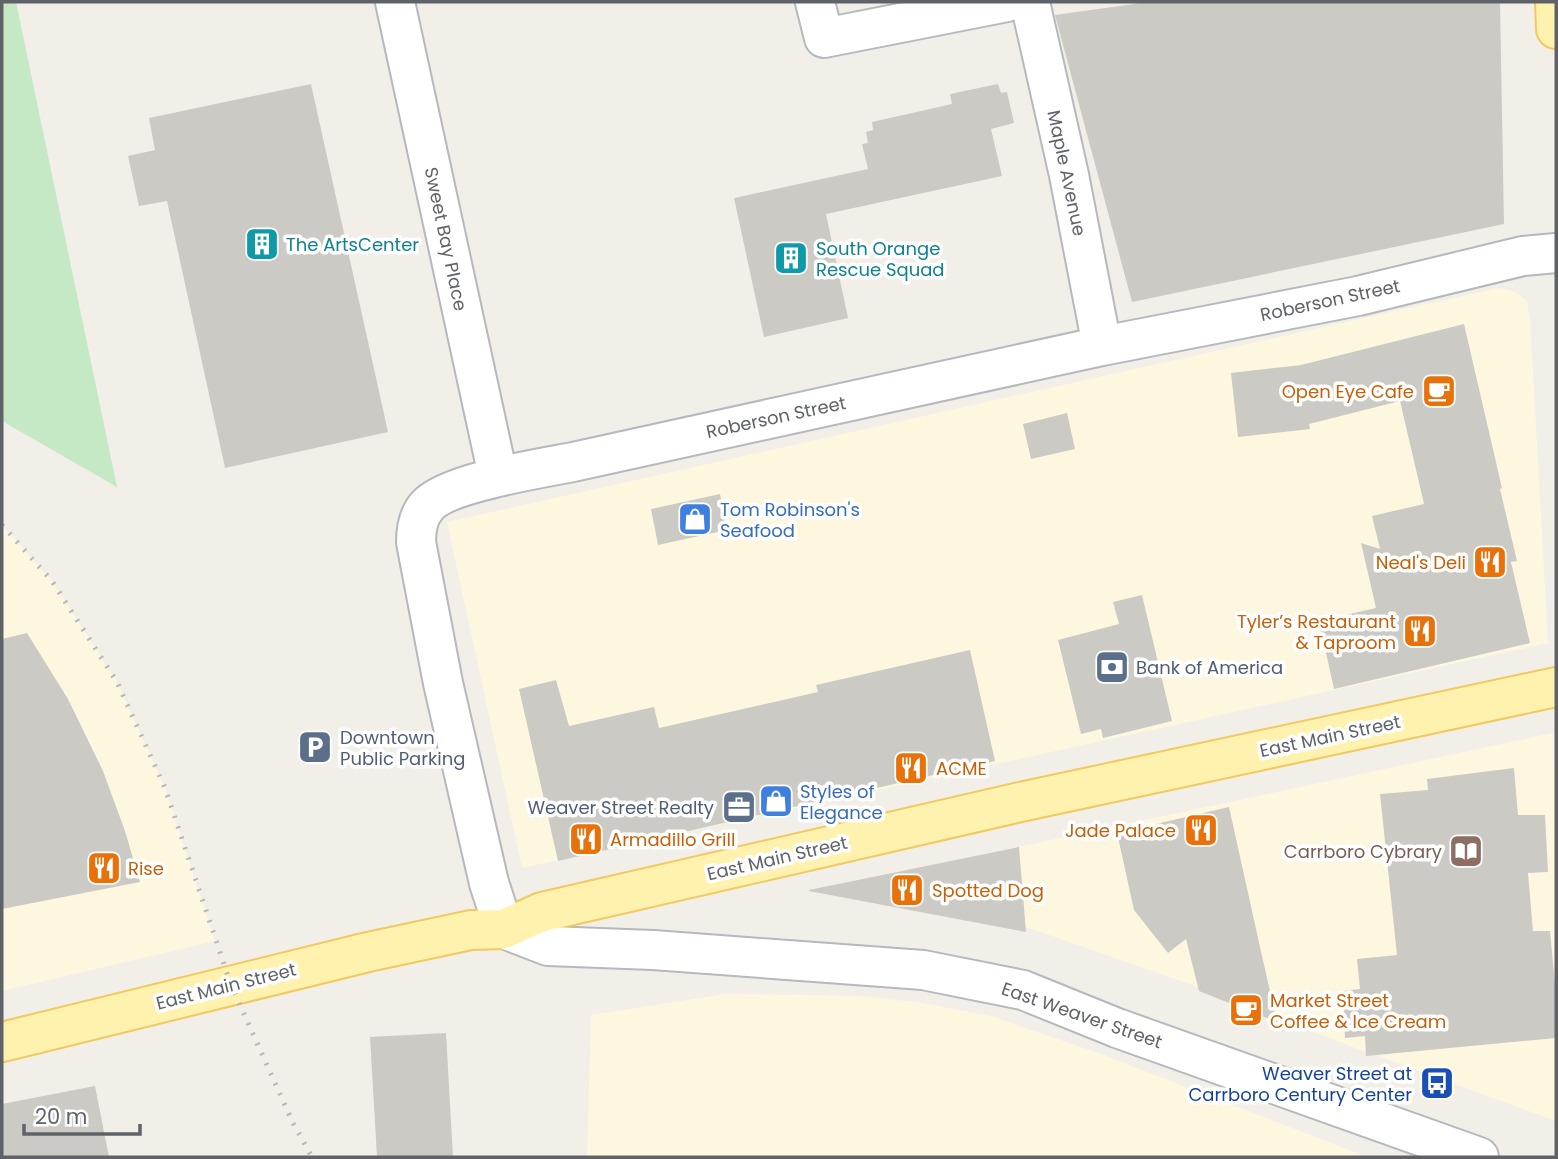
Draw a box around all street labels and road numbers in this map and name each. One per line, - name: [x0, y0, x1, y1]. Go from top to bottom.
- street label: Maple Avenue: [1041, 108, 1093, 238]
- street label: Sweet Bay Place: [419, 165, 473, 313]
- street label: Roberson Street: [1258, 273, 1402, 327]
- street label: Roberson Street: [704, 390, 848, 444]
- street label: East Main Street: [1257, 709, 1403, 763]
- street label: East Main Street: [704, 830, 850, 886]
- street label: East Main Street: [153, 957, 299, 1015]
- street label: East Weaver Street: [998, 976, 1166, 1054]

